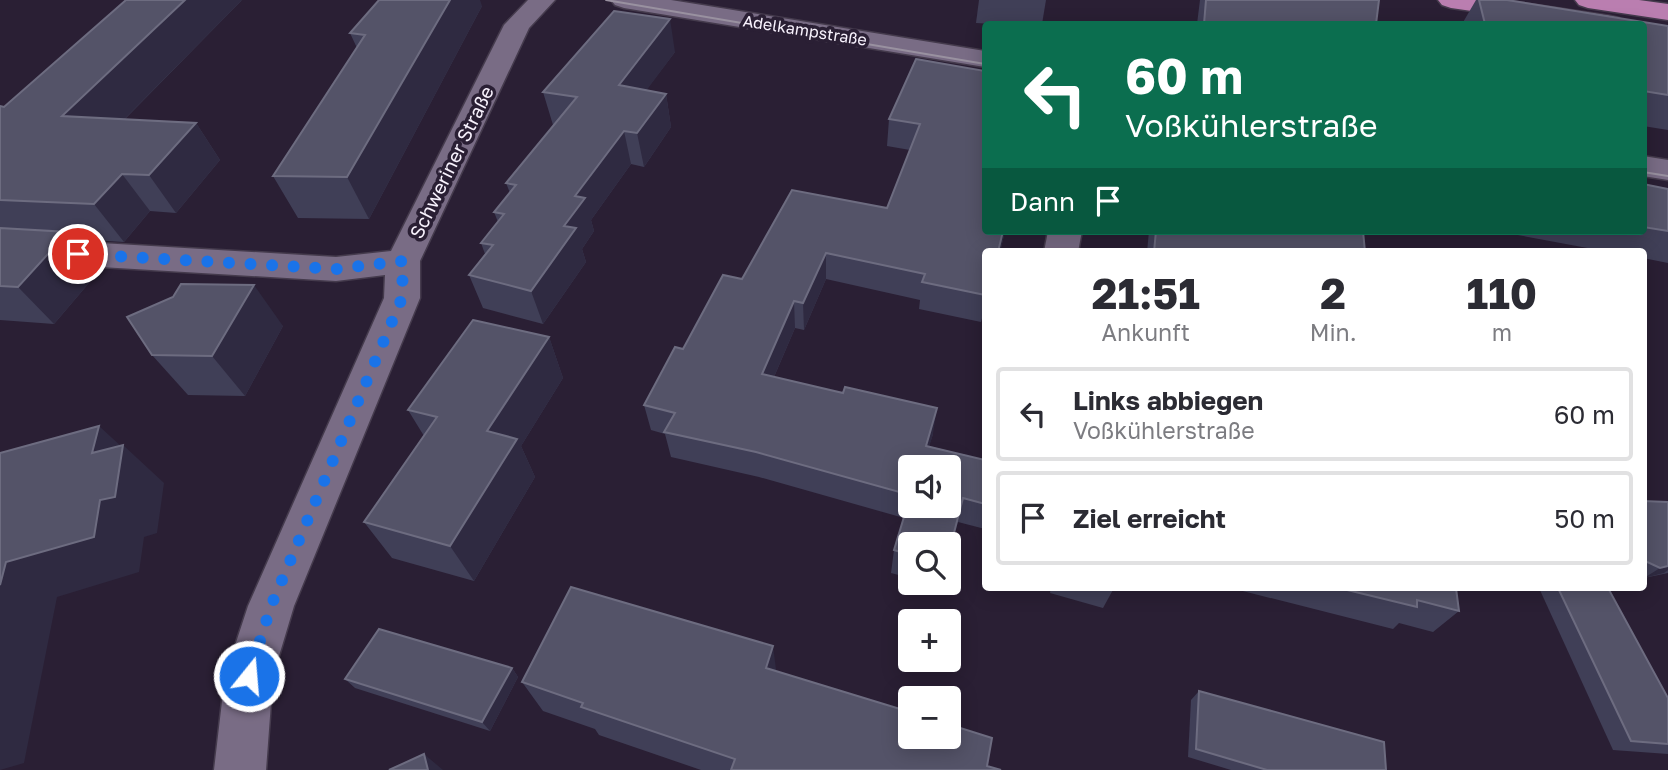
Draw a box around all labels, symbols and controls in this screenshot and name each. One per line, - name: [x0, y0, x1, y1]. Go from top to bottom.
- street label: Adelkampstraße: [742, 10, 868, 50]
- text: 60 m: [1125, 46, 1243, 105]
- icon: left: [1010, 49, 1101, 140]
- street label: Schweriner Straße: [404, 82, 498, 242]
- text: Voßkühlerstraße: [1125, 106, 1377, 144]
- icon: arrive: [1089, 182, 1127, 220]
- text: Dann: [1010, 186, 1075, 217]
- pin: [48, 224, 108, 284]
- icon: arrive: [59, 235, 97, 273]
- text: 21:51: [1092, 268, 1200, 318]
- text: 2: [1320, 268, 1346, 318]
- text: 110: [1467, 268, 1537, 318]
- text: Ankunft: [1102, 318, 1190, 346]
- text: Min.: [1310, 318, 1357, 346]
- text: m: [1492, 318, 1512, 346]
- text: Links abbiegen: [1073, 385, 1263, 416]
- icon: left: [1014, 395, 1052, 433]
- text: 60 m: [1554, 399, 1615, 430]
- text: Voßkühlerstraße: [1073, 416, 1254, 444]
- map controls: [898, 455, 961, 749]
- button: sound: [898, 455, 961, 518]
- icon: arrive: [1014, 499, 1052, 537]
- text: Ziel erreicht: [1073, 503, 1226, 534]
- text: 50 m: [1554, 503, 1615, 534]
- button: search: [898, 532, 961, 595]
- button: +: [898, 609, 961, 672]
- position arrow: [212, 639, 286, 713]
- button: −: [898, 686, 961, 749]

